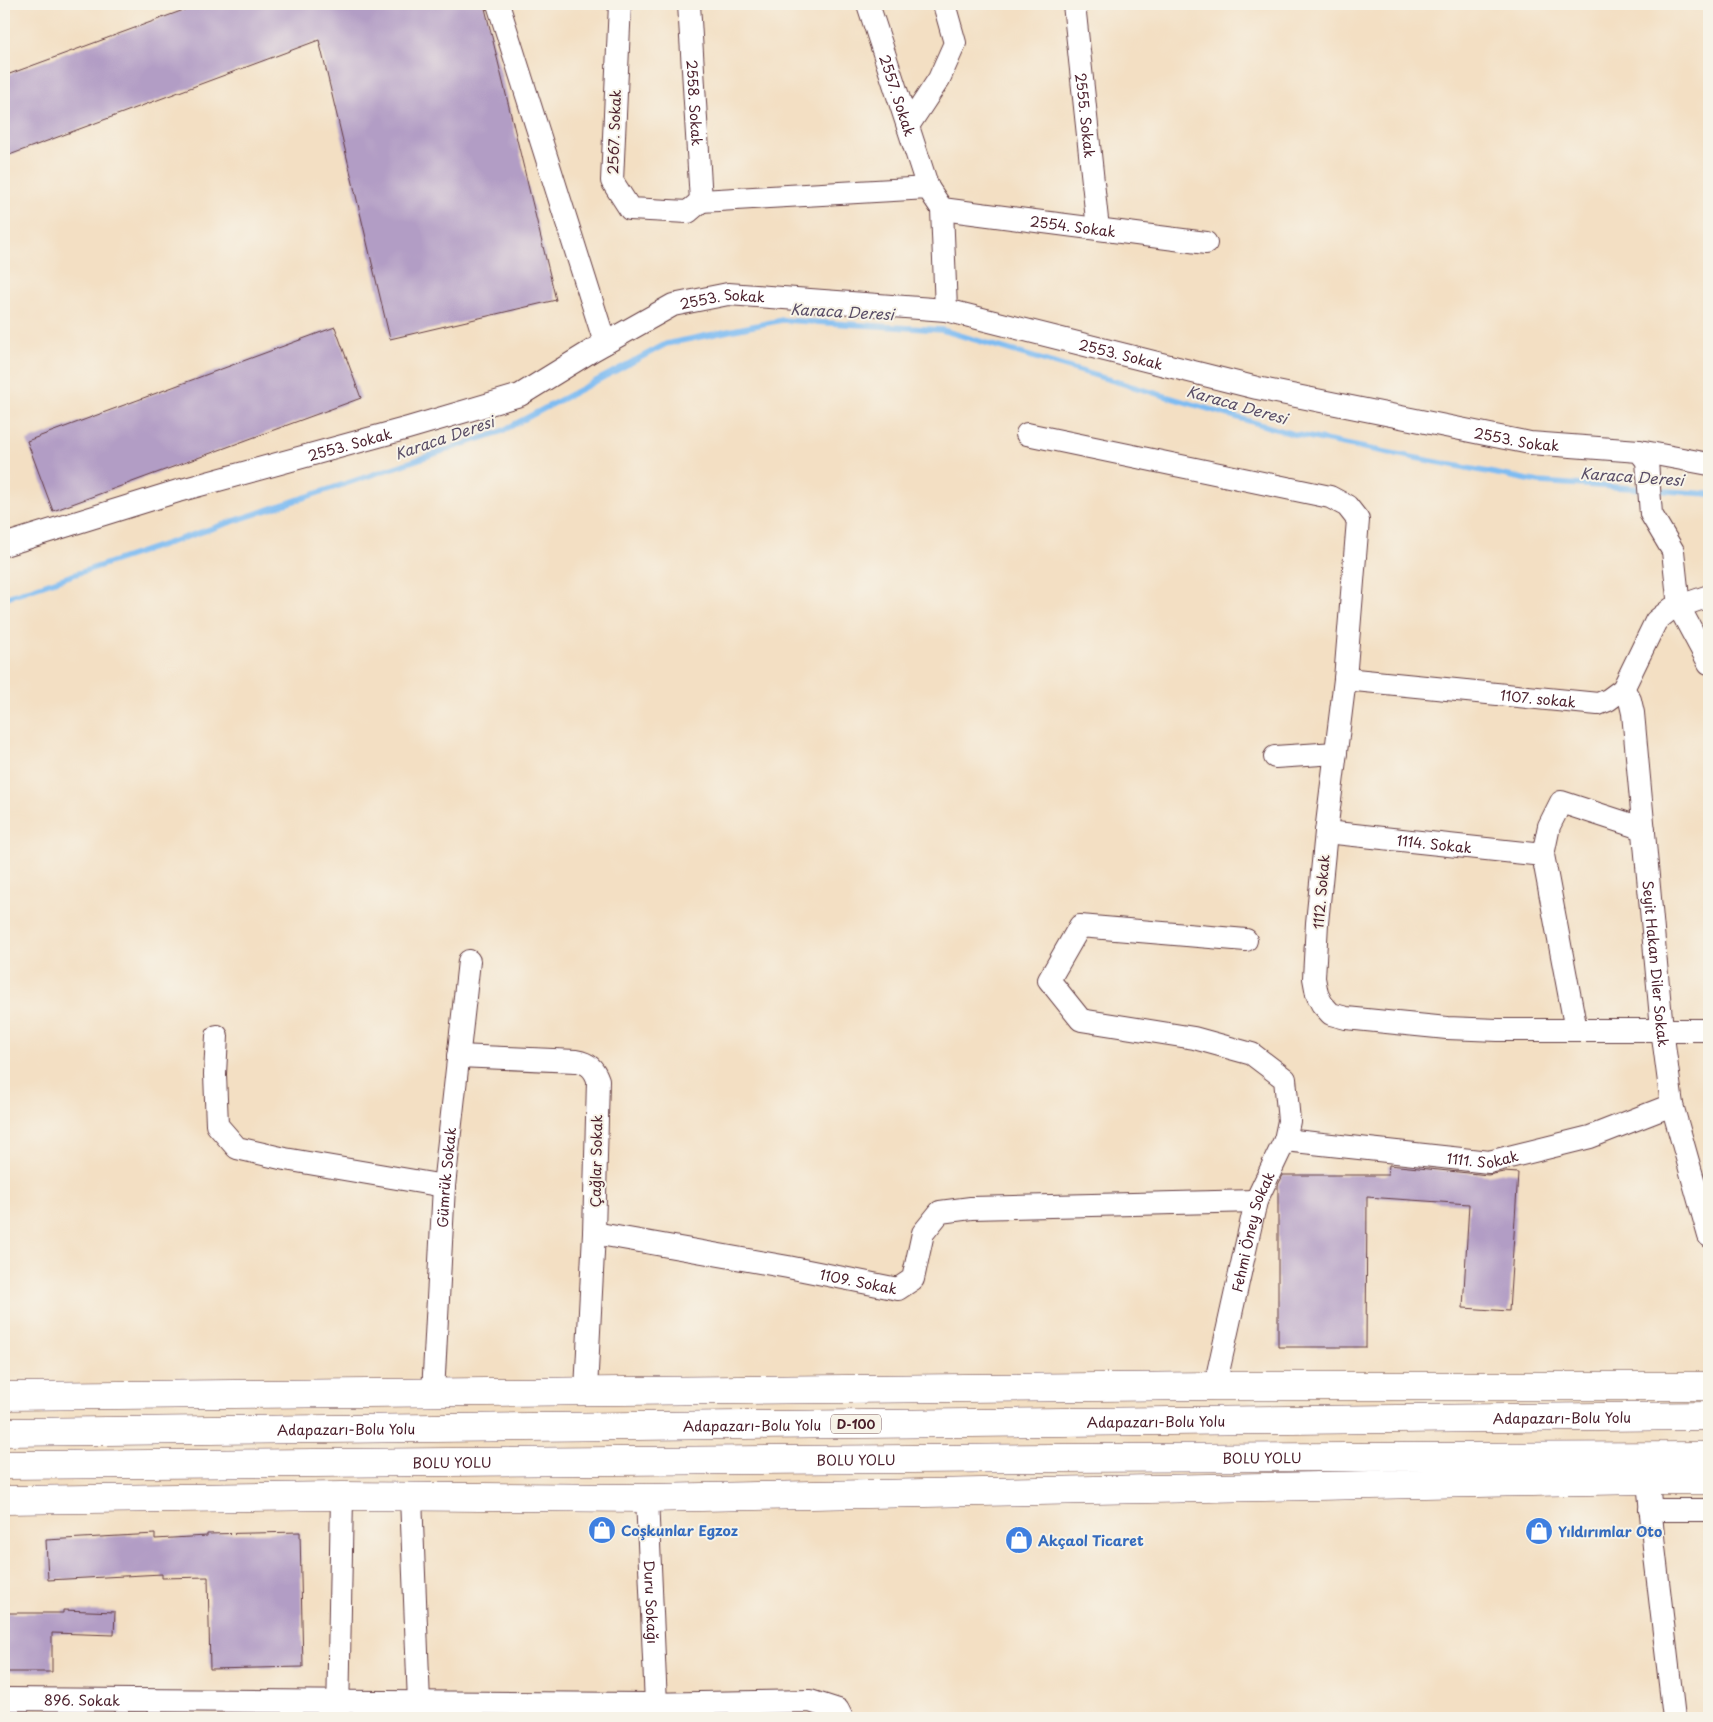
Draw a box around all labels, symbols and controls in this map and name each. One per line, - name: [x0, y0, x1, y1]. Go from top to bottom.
- street label: 2557. Sokak: [875, 52, 921, 139]
- street label: 2558. Sokak: [682, 59, 708, 147]
- street label: 2555. Sokak: [1071, 72, 1101, 159]
- street label: 2567. Sokak: [602, 89, 626, 175]
- street label: 2554. Sokak: [1029, 210, 1117, 242]
- street label: 2553. Sokak: [678, 283, 766, 314]
- water label: Karaca Deresi: [790, 297, 897, 325]
- street label: 2553. Sokak: [1077, 333, 1165, 375]
- water label: Karaca Deresi: [1184, 379, 1293, 430]
- water label: Karaca Deresi: [391, 408, 499, 465]
- street label: 2553. Sokak: [1472, 421, 1560, 456]
- street label: 2553. Sokak: [305, 422, 394, 466]
- water label: Karaca Deresi: [1579, 461, 1687, 491]
- street label: 1107. sokak: [1499, 684, 1577, 712]
- street label: 1114. Sokak: [1396, 829, 1473, 858]
- street label: 1112. Sokak: [1307, 854, 1335, 930]
- street label: Seyit Hakan Diler Sokak: [1638, 879, 1675, 1048]
- street label: Çağlar Sokak: [585, 1115, 607, 1207]
- street label: Gümrük Sokak: [431, 1126, 461, 1228]
- street label: 1111. Sokak: [1446, 1145, 1521, 1173]
- street label: Fehmi Öney Sokak: [1226, 1168, 1279, 1294]
- street label: 1109. Sokak: [818, 1263, 899, 1299]
- street label: Adapazarı-Bolu Yolu: [1493, 1406, 1631, 1429]
- street label: Adapazarı-Bolu Yolu: [1087, 1410, 1225, 1432]
- street label: Adapazarı-Bolu Yolu: [683, 1414, 821, 1436]
- road number: D-100: [831, 1415, 881, 1434]
- street label: Adapazarı-Bolu Yolu: [277, 1418, 415, 1440]
- street label: BOLU YOLU: [1222, 1447, 1302, 1468]
- street label: BOLU YOLU: [816, 1449, 896, 1470]
- street label: BOLU YOLU: [412, 1451, 492, 1473]
- shop icon: Coşkunlar Egzoz: [587, 1515, 617, 1545]
- shop icon: Yıldırımlar Oto: [1524, 1516, 1554, 1546]
- place label: Coşkunlar Egzoz: [621, 1520, 738, 1541]
- place label: Yıldırımlar Oto: [1558, 1521, 1662, 1542]
- shop icon: Akçaol Ticaret: [1004, 1525, 1034, 1555]
- place label: Akçaol Ticaret: [1038, 1530, 1144, 1551]
- street label: Duru Sokağı: [639, 1559, 664, 1644]
- street label: 896. Sokak: [44, 1689, 120, 1710]

